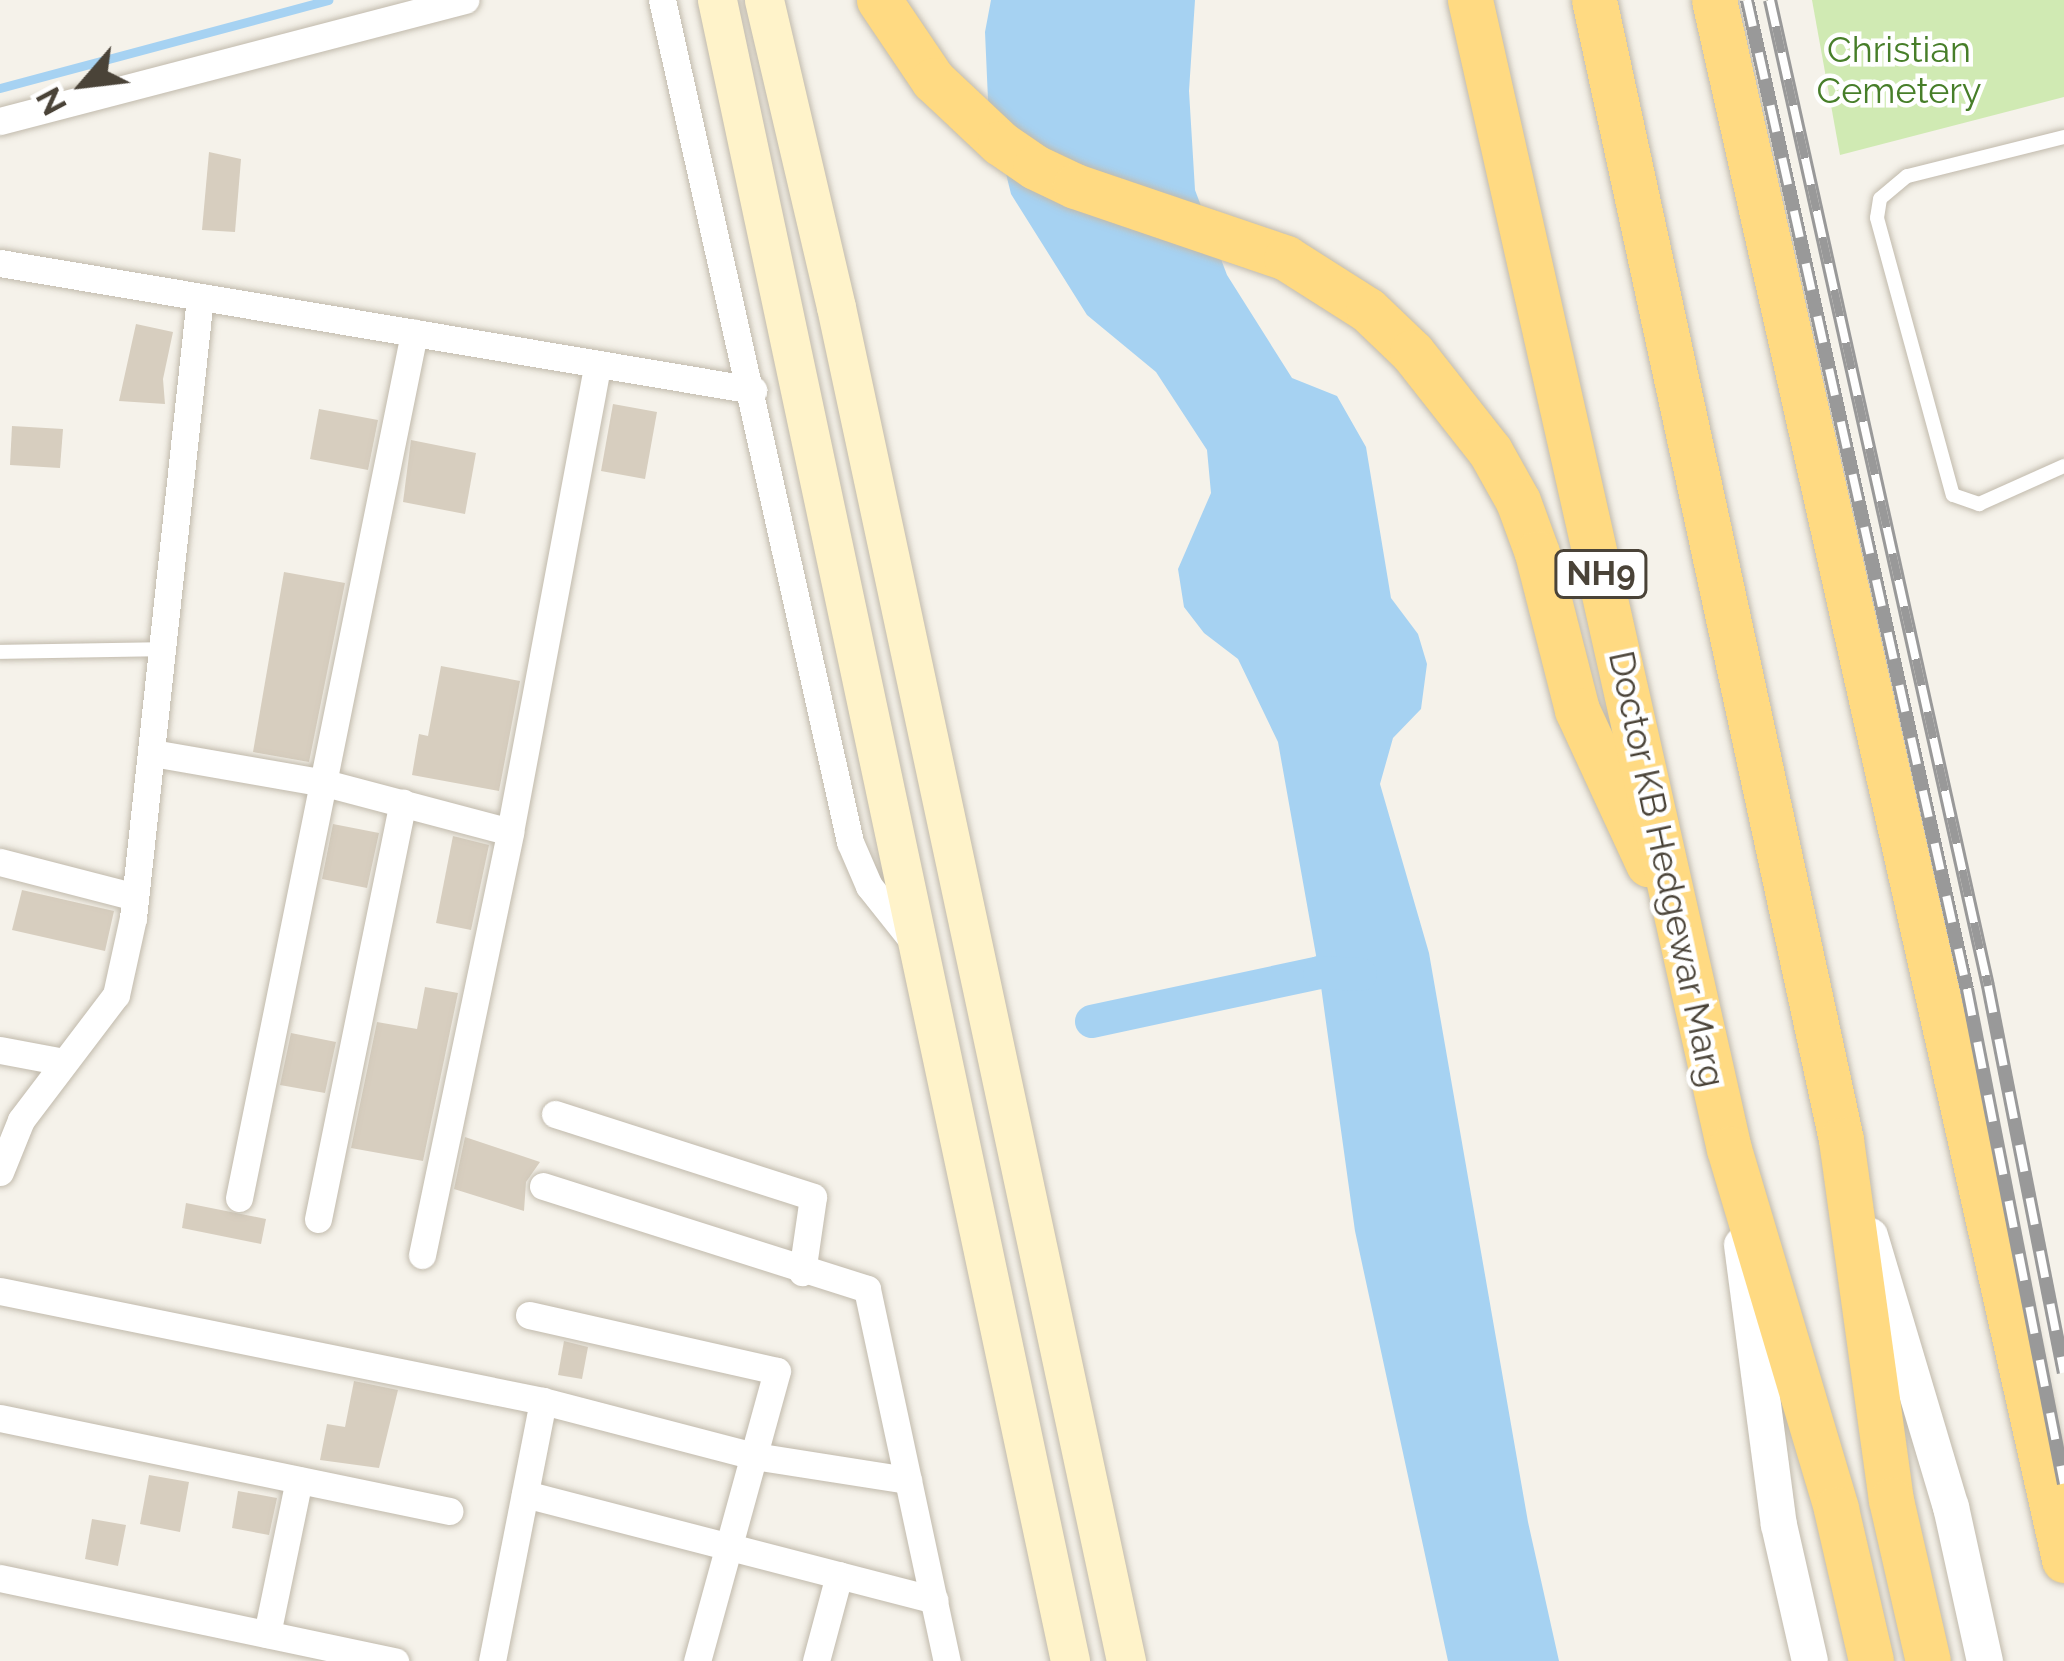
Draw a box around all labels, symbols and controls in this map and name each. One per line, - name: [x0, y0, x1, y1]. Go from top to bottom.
- north arrow: [24, 24, 144, 144]
- park label: Christian Cemetery: [1817, 27, 1981, 112]
- text: N: [29, 81, 75, 121]
- road number: NH9: [1553, 547, 1649, 601]
- street label: Doctor KB Hedgewar Marg: [1599, 646, 1735, 1092]

